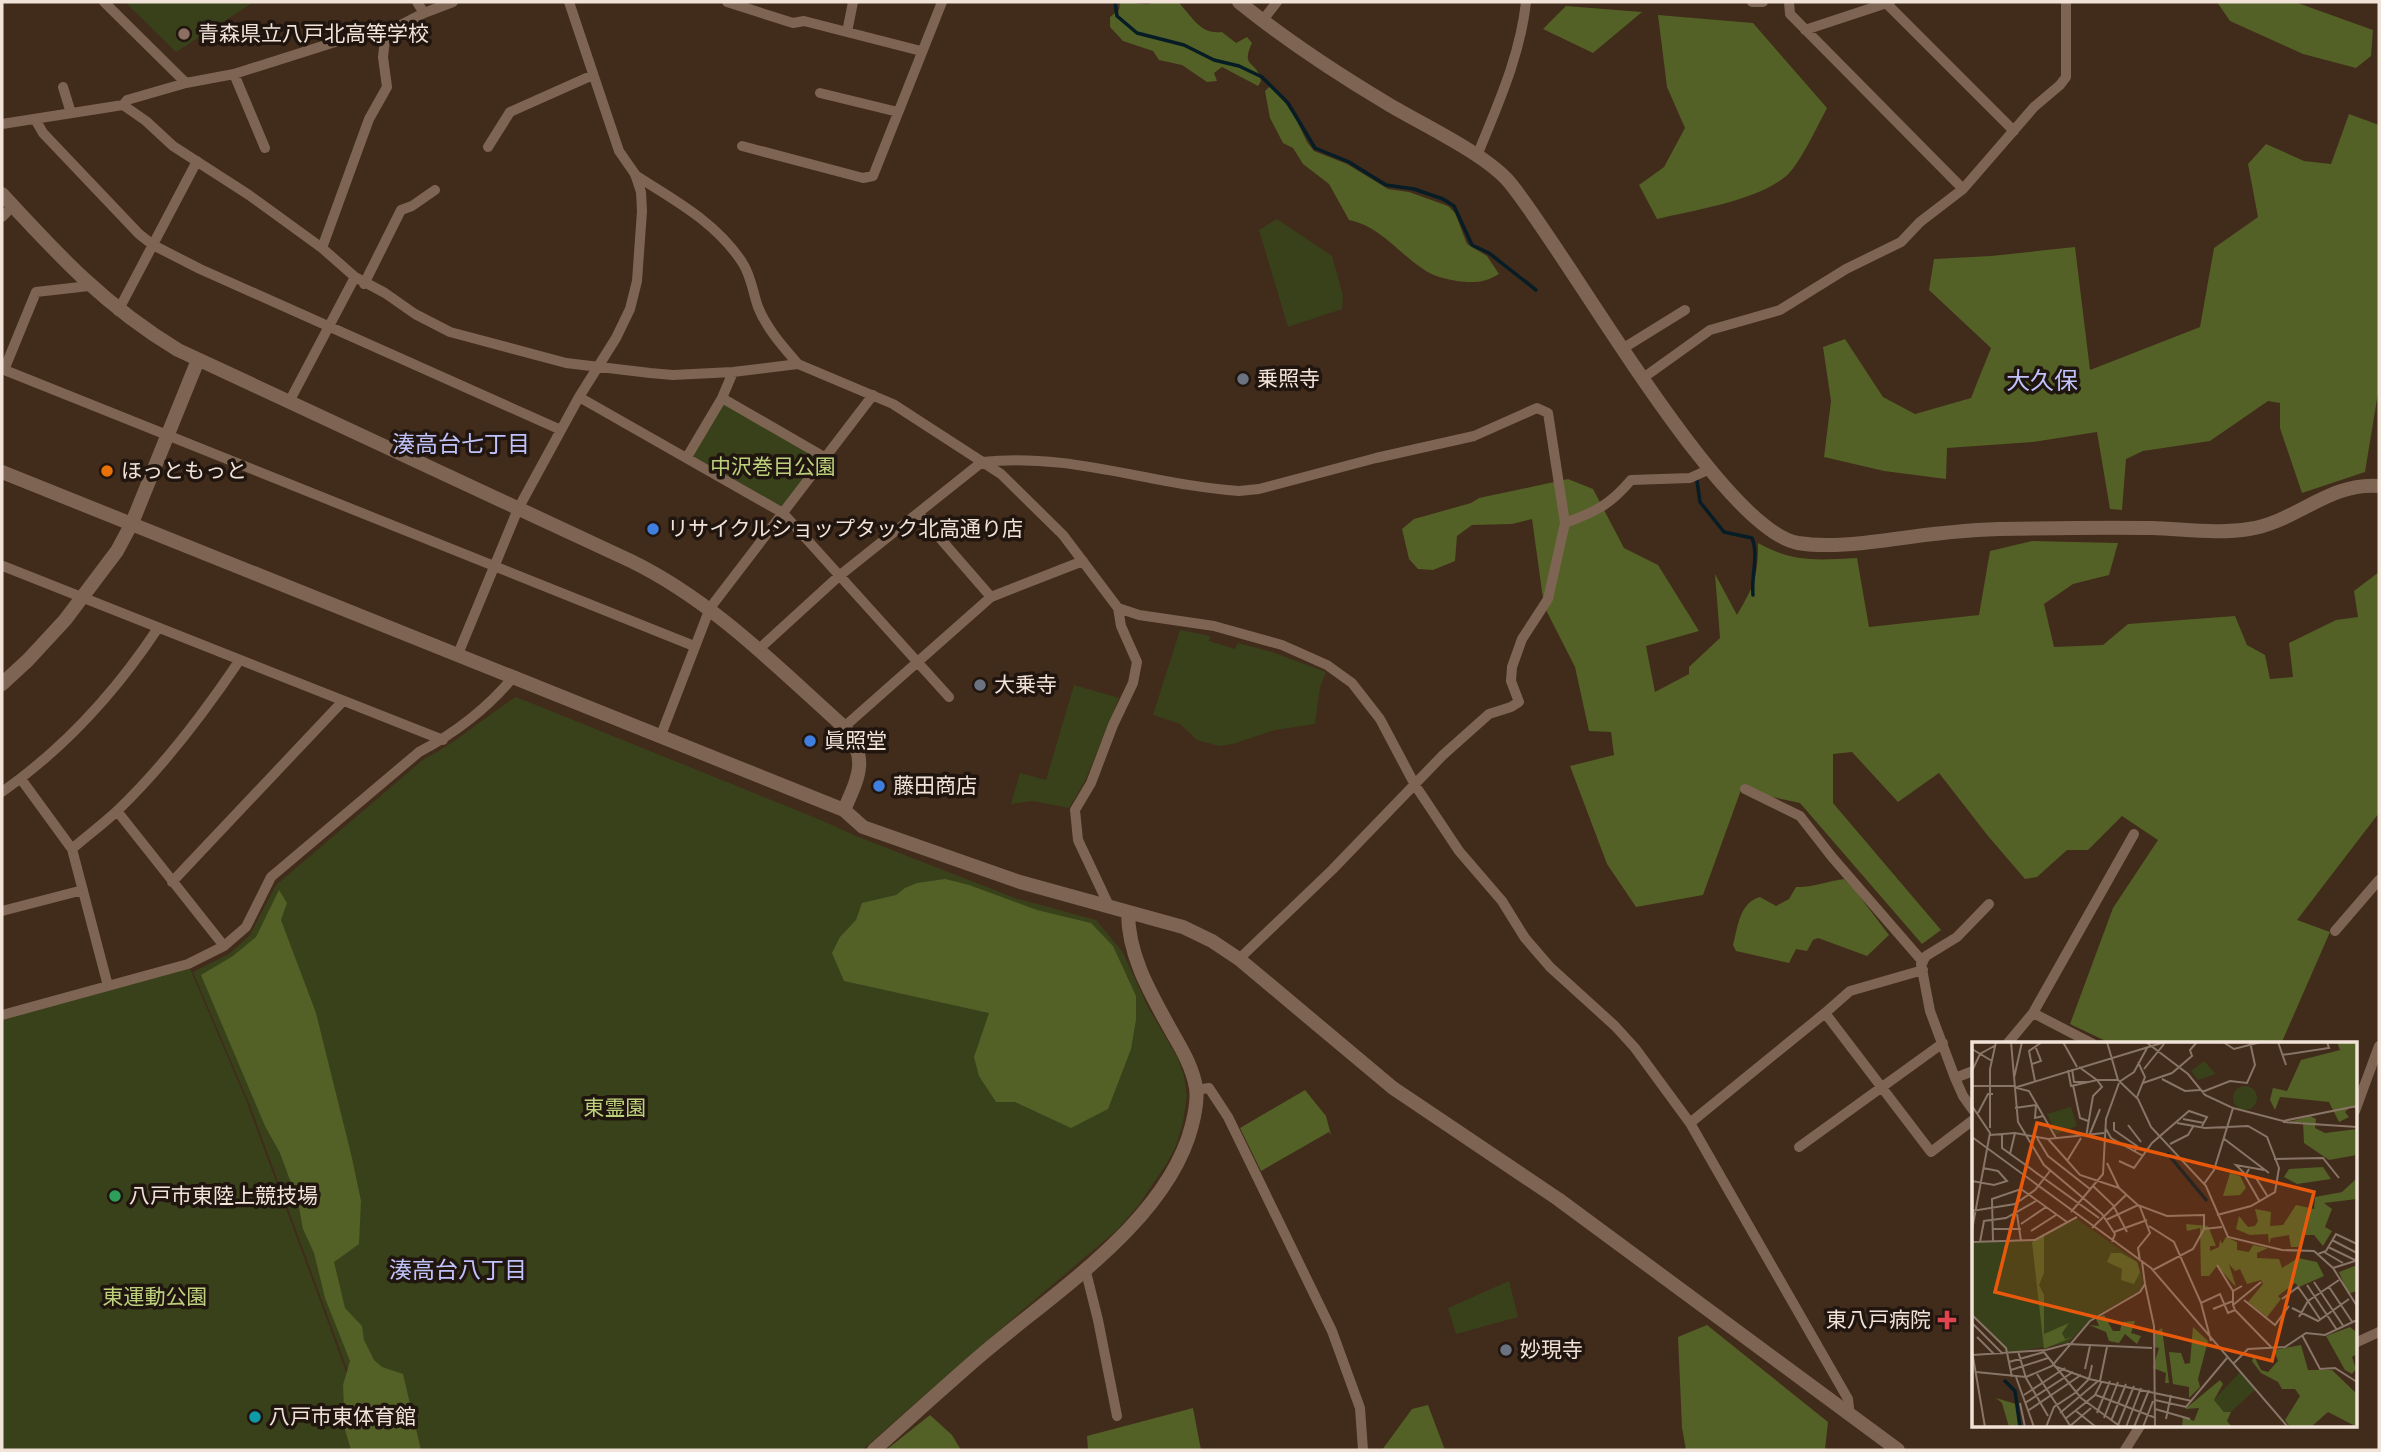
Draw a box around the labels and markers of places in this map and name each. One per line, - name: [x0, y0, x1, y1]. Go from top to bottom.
- place label: 青森県立八戸北高等学校: [198, 21, 429, 47]
- marker: 青森県立八戸北高等学校: [176, 26, 192, 42]
- place label: 乗照寺: [1257, 366, 1320, 392]
- marker: 乗照寺: [1235, 371, 1251, 387]
- place label: ほっともっと: [121, 458, 247, 484]
- marker: ほっともっと: [99, 463, 115, 479]
- place label: リサイクルショップタック北高通り店: [667, 516, 1023, 542]
- marker: リサイクルショップタック北高通り店: [645, 521, 661, 537]
- place label: 大乗寺: [994, 672, 1057, 698]
- marker: 大乗寺: [972, 677, 988, 693]
- place label: 眞照堂: [824, 728, 887, 754]
- marker: 眞照堂: [802, 733, 818, 749]
- place label: 藤田商店: [893, 773, 977, 799]
- marker: 藤田商店: [871, 778, 887, 794]
- place label: 八戸市東陸上競技場: [129, 1183, 318, 1209]
- marker: 八戸市東陸上競技場: [107, 1188, 123, 1204]
- place label: 東八戸病院: [1826, 1307, 1931, 1333]
- marker: 東八戸病院: [1937, 1310, 1957, 1330]
- place label: 妙現寺: [1520, 1337, 1583, 1363]
- marker: 妙現寺: [1498, 1342, 1514, 1358]
- place label: 八戸市東体育館: [269, 1404, 416, 1430]
- marker: 八戸市東体育館: [247, 1409, 263, 1425]

